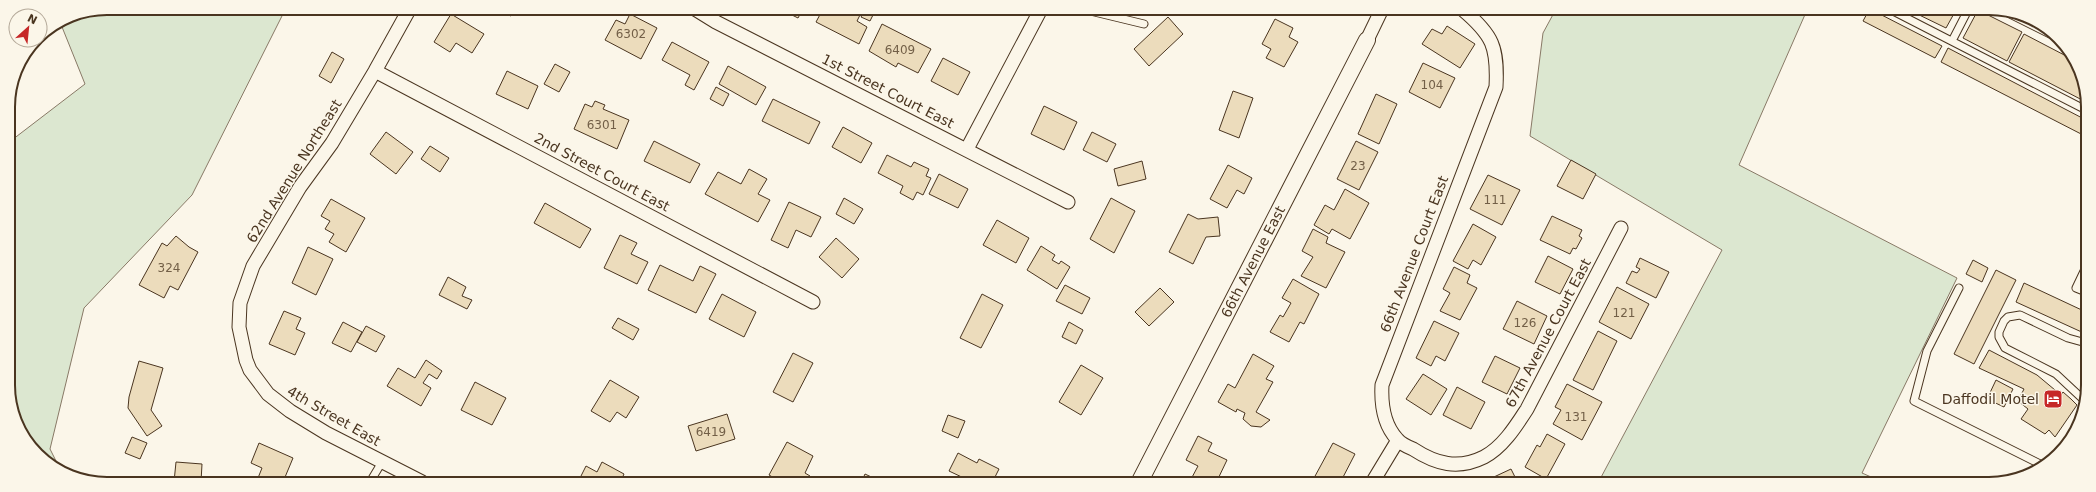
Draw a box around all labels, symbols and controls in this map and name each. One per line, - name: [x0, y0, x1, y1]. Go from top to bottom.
- north arrow: [8, 8, 48, 48]
- text: N: [25, 12, 39, 27]
- house number: 6302: [616, 27, 646, 41]
- house number: 6409: [885, 43, 915, 57]
- street label: 1st Street Court East: [819, 51, 957, 132]
- house number: 104: [1421, 78, 1443, 92]
- street label: 62nd Avenue Northeast: [243, 96, 345, 245]
- house number: 6301: [587, 118, 617, 132]
- street label: 2nd Street Court East: [531, 129, 673, 215]
- house number: 23: [1350, 159, 1366, 173]
- street label: 66th Avenue Court East: [1377, 173, 1451, 334]
- house number: 111: [1484, 193, 1506, 207]
- street label: 66th Avenue East: [1218, 203, 1289, 320]
- street label: 67th Avenue Court East: [1502, 255, 1594, 410]
- house number: 324: [158, 261, 180, 275]
- house number: 121: [1613, 306, 1635, 320]
- house number: 126: [1514, 316, 1536, 330]
- street label: 4th Street East: [285, 383, 384, 449]
- hotel icon: Daffodil Motel: [2042, 388, 2064, 410]
- place label: Daffodil Motel: [1942, 391, 2039, 407]
- house number: 131: [1565, 410, 1587, 424]
- house number: 6419: [696, 425, 726, 439]

